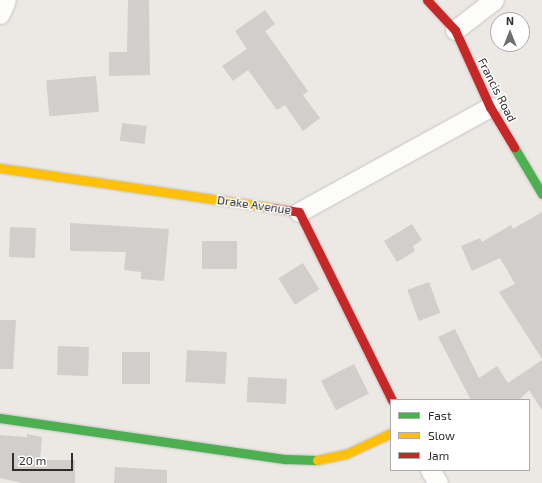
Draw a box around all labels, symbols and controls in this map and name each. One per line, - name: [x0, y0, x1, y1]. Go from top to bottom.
- north arrow: [490, 12, 530, 52]
- text: N: [506, 14, 514, 27]
- street label: Francis Road: [475, 56, 519, 124]
- street label: Drake Avenue: [216, 193, 292, 217]
- legend: [390, 399, 530, 471]
- text: Fast: [428, 408, 451, 422]
- text: Slow: [428, 428, 455, 442]
- scale bar: [14, 445, 75, 471]
- text: Jam: [428, 448, 449, 462]
- text: 20 m: [19, 453, 46, 467]

